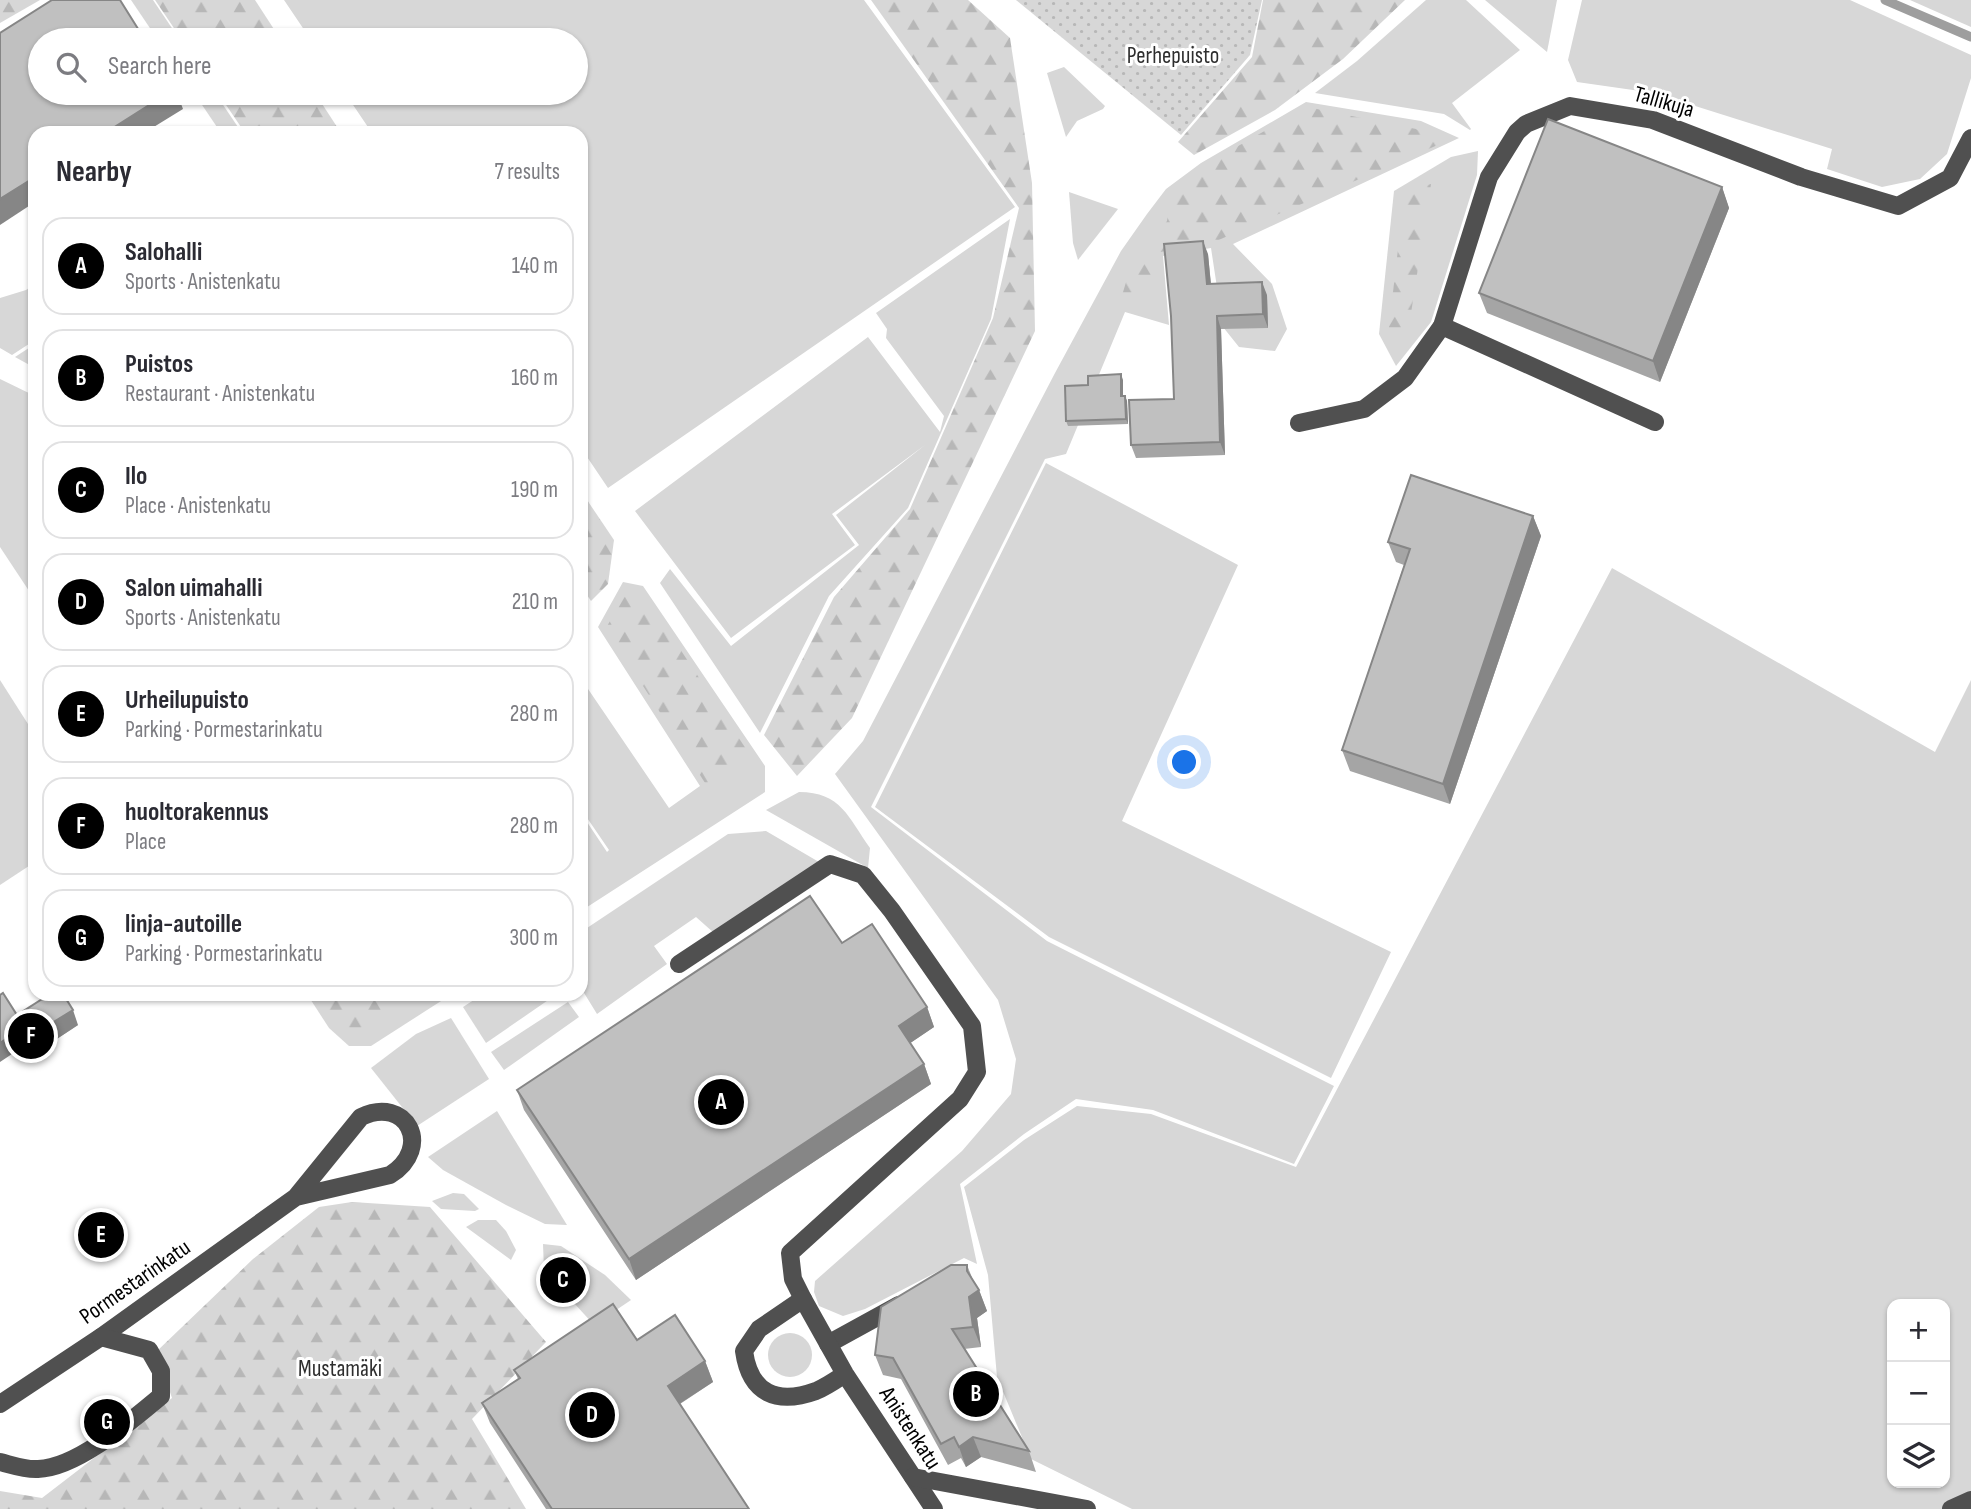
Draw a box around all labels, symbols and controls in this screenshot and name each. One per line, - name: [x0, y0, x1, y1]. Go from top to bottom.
- search box: [28, 28, 588, 105]
- park label: Perhepuisto: [1127, 42, 1219, 70]
- icon: search: [52, 48, 90, 86]
- text: Search here: [108, 51, 211, 82]
- street label: Tallikuja: [1631, 80, 1697, 124]
- text: Nearby: [56, 154, 132, 190]
- text: 7 results: [494, 158, 560, 186]
- text: Salohalli: [125, 237, 202, 268]
- text: A: [76, 252, 86, 280]
- text: 140 m: [512, 252, 558, 280]
- text: Sports · Anistenkatu: [125, 268, 281, 296]
- text: Puistos: [125, 349, 193, 380]
- text: B: [76, 364, 86, 392]
- text: 160 m: [511, 364, 558, 392]
- text: Restaurant · Anistenkatu: [125, 380, 315, 408]
- text: Ilo: [125, 461, 147, 492]
- text: C: [75, 476, 87, 504]
- text: 190 m: [511, 476, 558, 504]
- text: Place · Anistenkatu: [125, 492, 271, 520]
- text: Salon uimahalli: [125, 573, 262, 604]
- text: D: [75, 588, 87, 616]
- text: 210 m: [512, 588, 558, 616]
- text: Sports · Anistenkatu: [125, 604, 281, 632]
- text: Urheilupuisto: [125, 685, 249, 716]
- text: E: [76, 700, 86, 728]
- text: 280 m: [510, 700, 558, 728]
- text: Parking · Pormestarinkatu: [125, 716, 323, 744]
- your location: [1167, 745, 1201, 779]
- text: huoltorakennus: [125, 797, 269, 828]
- text: F: [76, 812, 86, 840]
- text: 280 m: [510, 812, 558, 840]
- text: Place: [125, 828, 166, 856]
- text: linja-autoille: [125, 909, 242, 940]
- text: G: [75, 924, 87, 952]
- text: 300 m: [509, 924, 558, 952]
- text: Parking · Pormestarinkatu: [125, 940, 323, 968]
- pin: F: [8, 1010, 54, 1062]
- pin: A: [698, 1076, 744, 1128]
- pin: E: [78, 1209, 124, 1261]
- street label: Pormestarinkatu: [74, 1234, 196, 1330]
- pin: C: [540, 1254, 586, 1306]
- map controls: [1887, 1299, 1950, 1488]
- button: +: [1887, 1299, 1950, 1362]
- park label: Mustamäki: [298, 1355, 382, 1383]
- button: −: [1887, 1362, 1950, 1425]
- pin: B: [953, 1368, 999, 1420]
- street label: Anistenkatu: [872, 1381, 947, 1475]
- pin: D: [569, 1389, 615, 1441]
- pin: G: [84, 1396, 130, 1448]
- button: layers: [1887, 1425, 1950, 1488]

